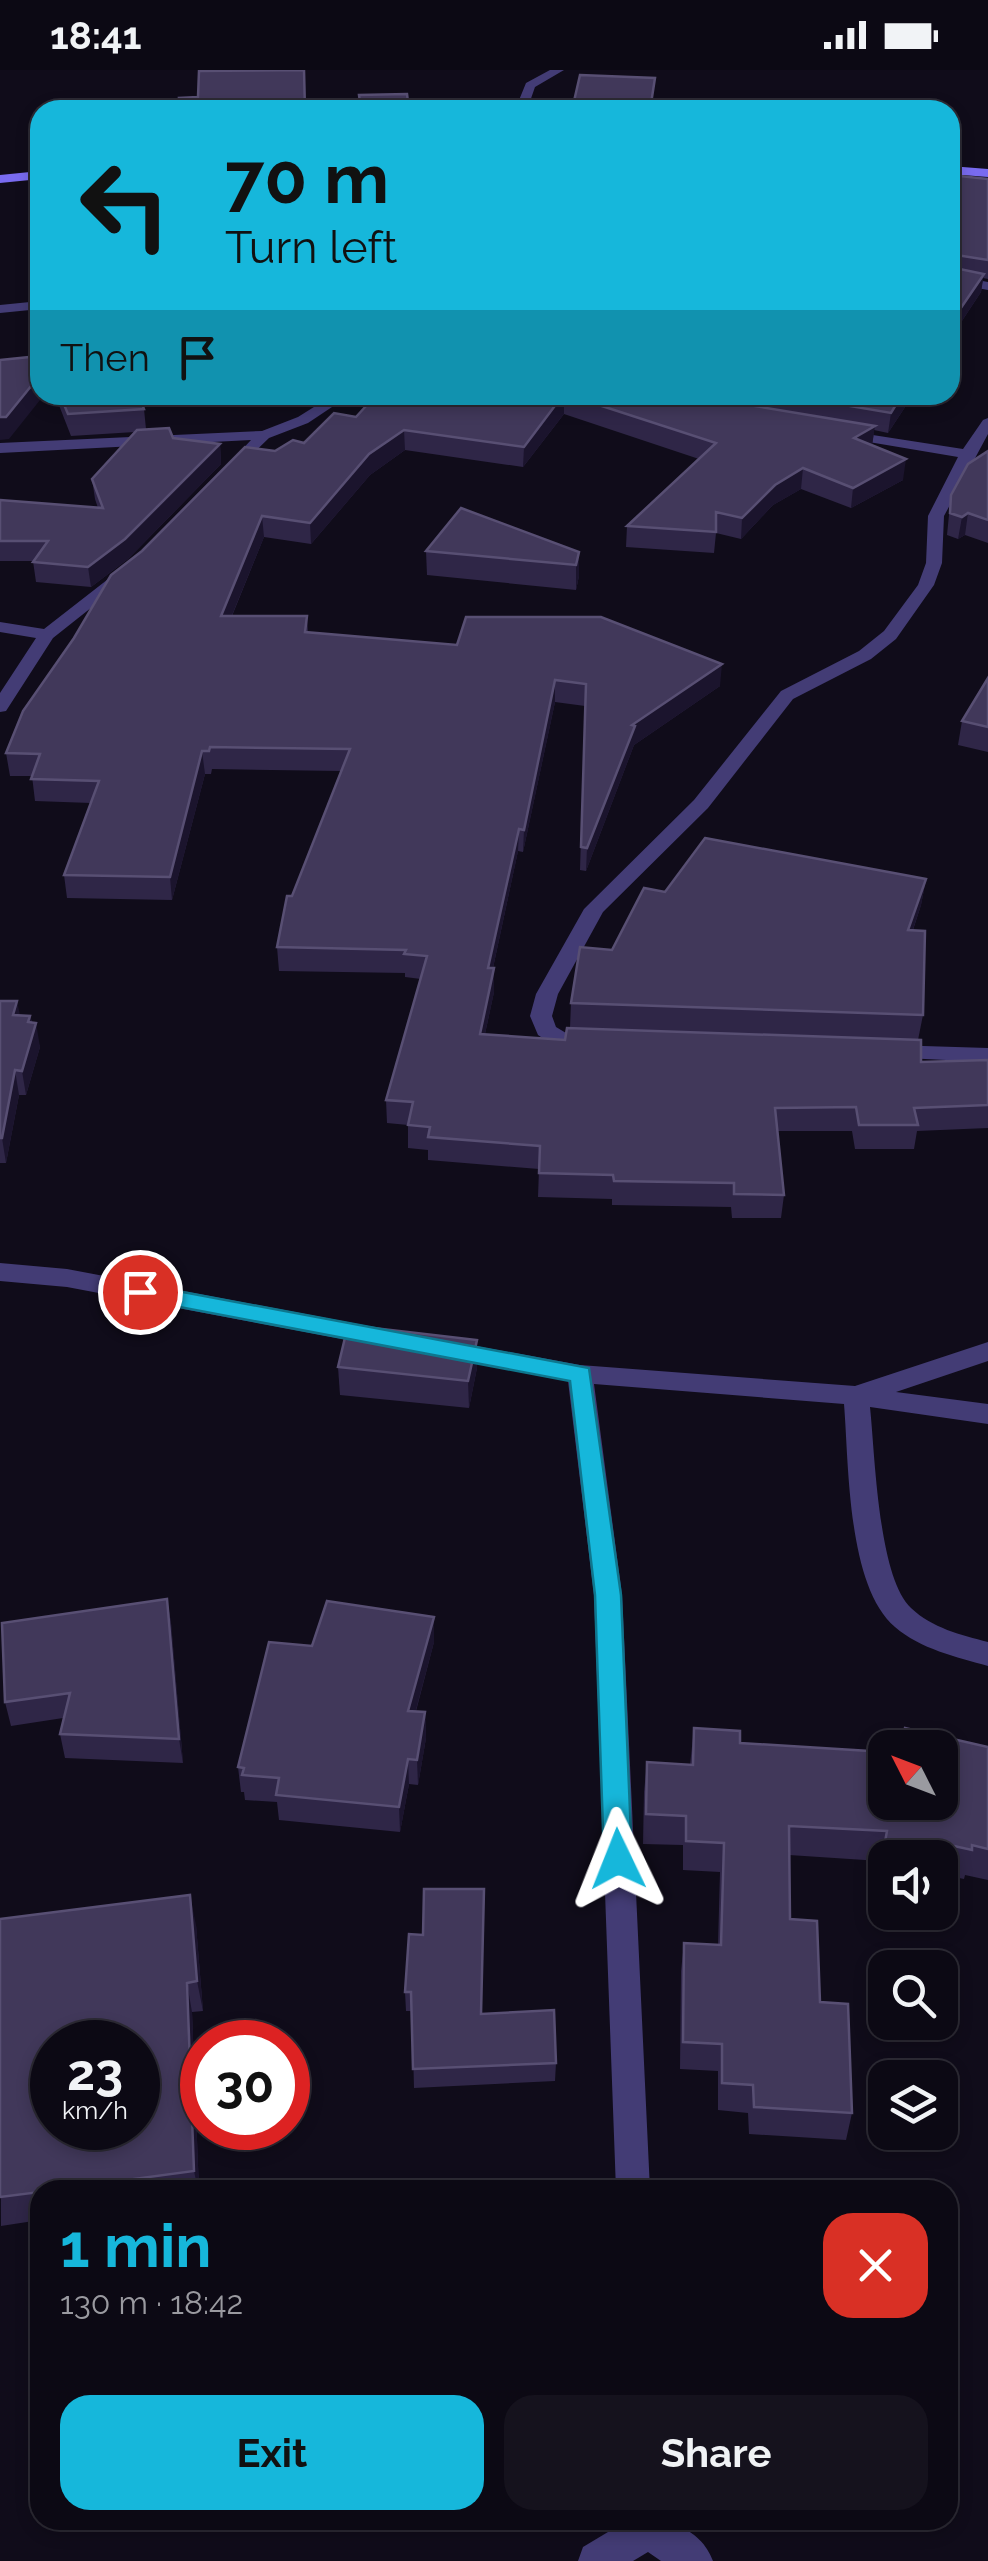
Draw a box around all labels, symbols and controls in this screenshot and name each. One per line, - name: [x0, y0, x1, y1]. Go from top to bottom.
- text: 18:41: [50, 13, 142, 58]
- text: 70 m: [225, 137, 389, 219]
- icon: left: [60, 140, 190, 270]
- text: Turn left: [225, 221, 397, 274]
- icon: arrive: [170, 330, 225, 385]
- text: Then: [60, 335, 150, 380]
- pin: [98, 1250, 183, 1335]
- icon: arrive: [113, 1265, 168, 1320]
- north arrow: [868, 1730, 958, 1820]
- map controls: [868, 1730, 958, 2150]
- position arrow: [566, 1807, 670, 1911]
- button: sound: [868, 1840, 958, 1930]
- button: search: [868, 1950, 958, 2040]
- speed limit sign: 30: [180, 2020, 310, 2150]
- text: 23: [67, 2043, 123, 2102]
- button: layers: [868, 2060, 958, 2150]
- text: km/h: [62, 2095, 128, 2125]
- text: 1 min: [60, 2211, 211, 2281]
- button: close: [823, 2213, 928, 2318]
- text: 130 m · 18:42: [60, 2284, 243, 2321]
- button: Exit: [60, 2395, 484, 2510]
- button: Share: [504, 2395, 928, 2510]

